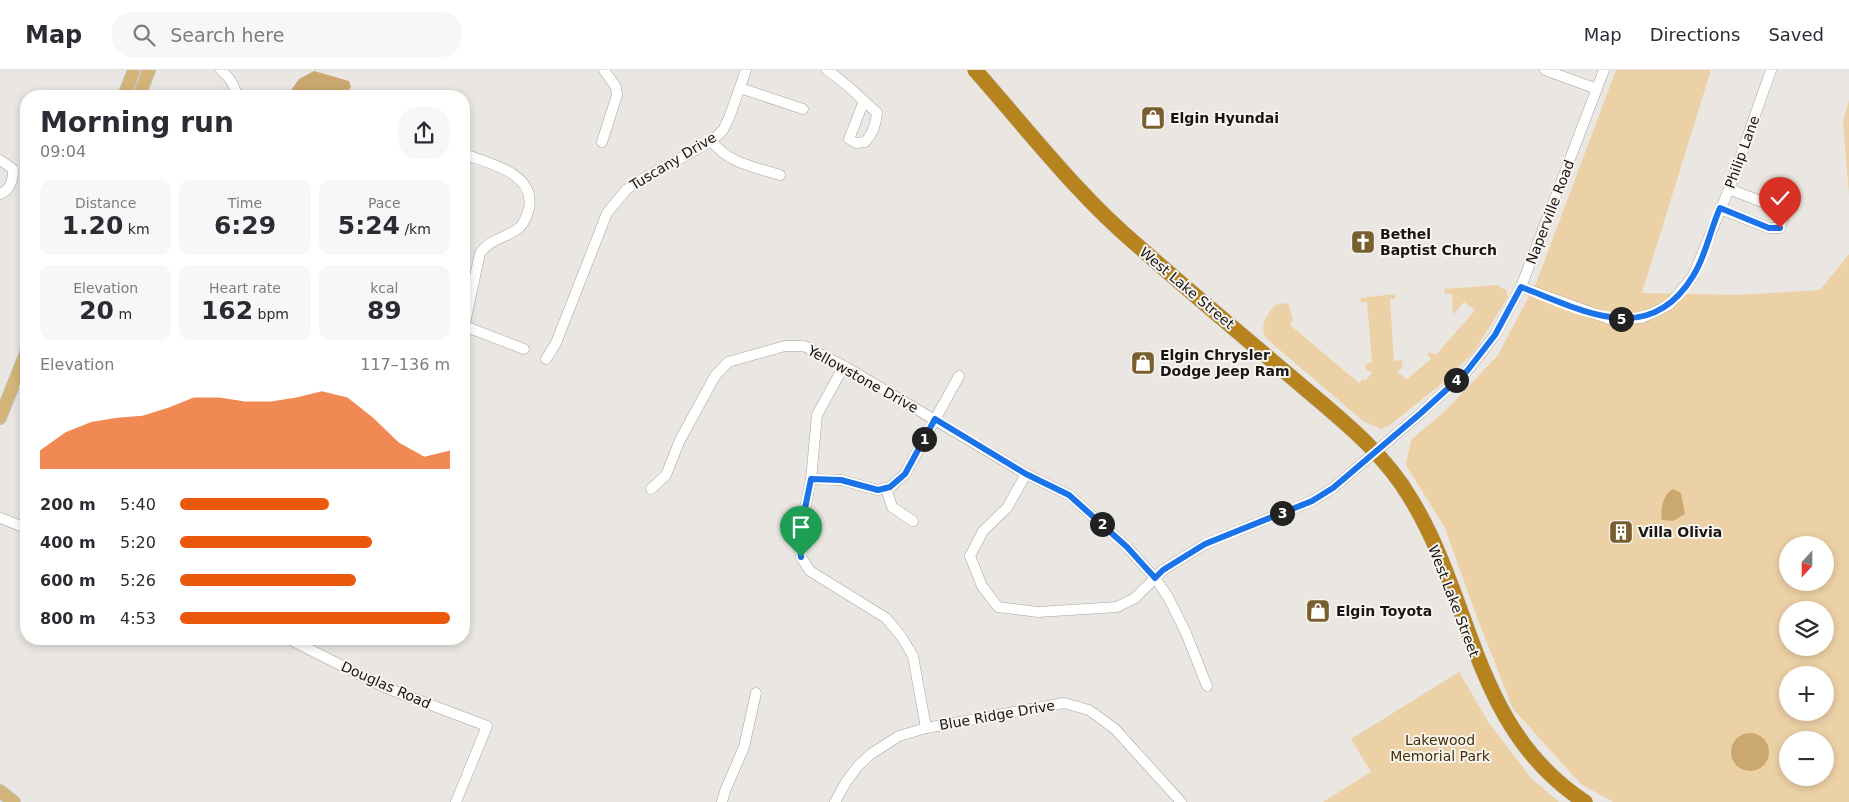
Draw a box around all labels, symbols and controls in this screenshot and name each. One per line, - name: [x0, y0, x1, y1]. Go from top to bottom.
- search box: [112, 12, 462, 57]
- text: Map: [25, 21, 82, 49]
- icon: search: [130, 21, 158, 49]
- text: Search here: [170, 24, 284, 46]
- text: Map: [1584, 24, 1622, 45]
- text: Directions: [1650, 24, 1740, 45]
- text: Saved: [1768, 24, 1824, 45]
- shop icon: Elgin Hyundai: [1140, 105, 1166, 131]
- text: Morning run: [40, 106, 234, 139]
- button: share: [398, 107, 450, 159]
- place label: Elgin Hyundai: [1170, 110, 1279, 126]
- street label: Philip Lane: [1721, 113, 1763, 191]
- street label: Tuscany Drive: [626, 129, 719, 194]
- text: 09:04: [40, 142, 86, 161]
- street label: Naperville Road: [1523, 158, 1577, 266]
- pin: [1759, 177, 1801, 228]
- icon: check: [1766, 184, 1794, 212]
- text: Distance: [75, 195, 136, 211]
- text: Time: [228, 195, 262, 211]
- text: Pace: [368, 195, 401, 211]
- text: 1.20: [62, 211, 123, 240]
- text: 6:29: [214, 211, 276, 240]
- text: 5:24: [338, 211, 400, 240]
- text: km: [123, 221, 150, 237]
- text: /km: [400, 221, 431, 237]
- place label: Bethel Baptist Church: [1380, 226, 1497, 258]
- church icon: Bethel Baptist Church: [1350, 229, 1376, 255]
- street label: West Lake Street: [1136, 244, 1238, 333]
- text: Elevation: [73, 280, 138, 296]
- text: Heart rate: [209, 280, 281, 296]
- text: kcal: [370, 280, 398, 296]
- text: 20: [79, 296, 114, 325]
- text: 162: [201, 296, 253, 325]
- text: 89: [367, 296, 402, 325]
- text: m: [114, 306, 132, 322]
- text: bpm: [253, 306, 289, 322]
- pin: 5: [1608, 306, 1634, 332]
- text: 5: [1617, 311, 1626, 327]
- street label: Yellowstone Drive: [804, 342, 921, 416]
- place label: Elgin Chrysler Dodge Jeep Ram: [1160, 347, 1290, 379]
- shop icon: Elgin Chrysler Dodge Jeep Ram: [1130, 350, 1156, 376]
- text: Elevation: [40, 355, 114, 374]
- text: 117–136 m: [360, 355, 450, 374]
- pin: 4: [1444, 368, 1468, 392]
- text: 4: [1452, 372, 1461, 388]
- pin: 1: [912, 426, 936, 452]
- text: 1: [920, 431, 929, 447]
- text: 200 m: [40, 495, 96, 514]
- text: 5:40: [120, 495, 156, 514]
- pin: 3: [1270, 500, 1294, 526]
- text: 3: [1278, 505, 1287, 521]
- pin: [780, 506, 822, 557]
- pin: 2: [1090, 512, 1114, 536]
- icon: arrive: [787, 513, 815, 541]
- text: 2: [1098, 516, 1107, 532]
- building icon: Villa Olivia: [1608, 519, 1634, 545]
- place label: Villa Olivia: [1638, 524, 1722, 540]
- text: 400 m: [40, 533, 96, 552]
- text: 5:20: [120, 533, 156, 552]
- north arrow: [1779, 536, 1834, 591]
- map controls: [1779, 536, 1834, 786]
- street label: West Lake Street: [1425, 543, 1483, 660]
- text: 600 m: [40, 571, 96, 590]
- text: 5:26: [120, 571, 156, 590]
- shop icon: Elgin Toyota: [1305, 598, 1331, 624]
- button: layers: [1779, 601, 1834, 656]
- place label: Elgin Toyota: [1336, 603, 1432, 619]
- text: 800 m: [40, 609, 96, 628]
- text: 4:53: [120, 609, 156, 628]
- street label: Douglas Road: [339, 658, 433, 712]
- button: +: [1779, 666, 1834, 721]
- street label: Blue Ridge Drive: [938, 697, 1056, 733]
- button: −: [1779, 731, 1834, 786]
- park label: Lakewood Memorial Park: [1390, 732, 1491, 764]

